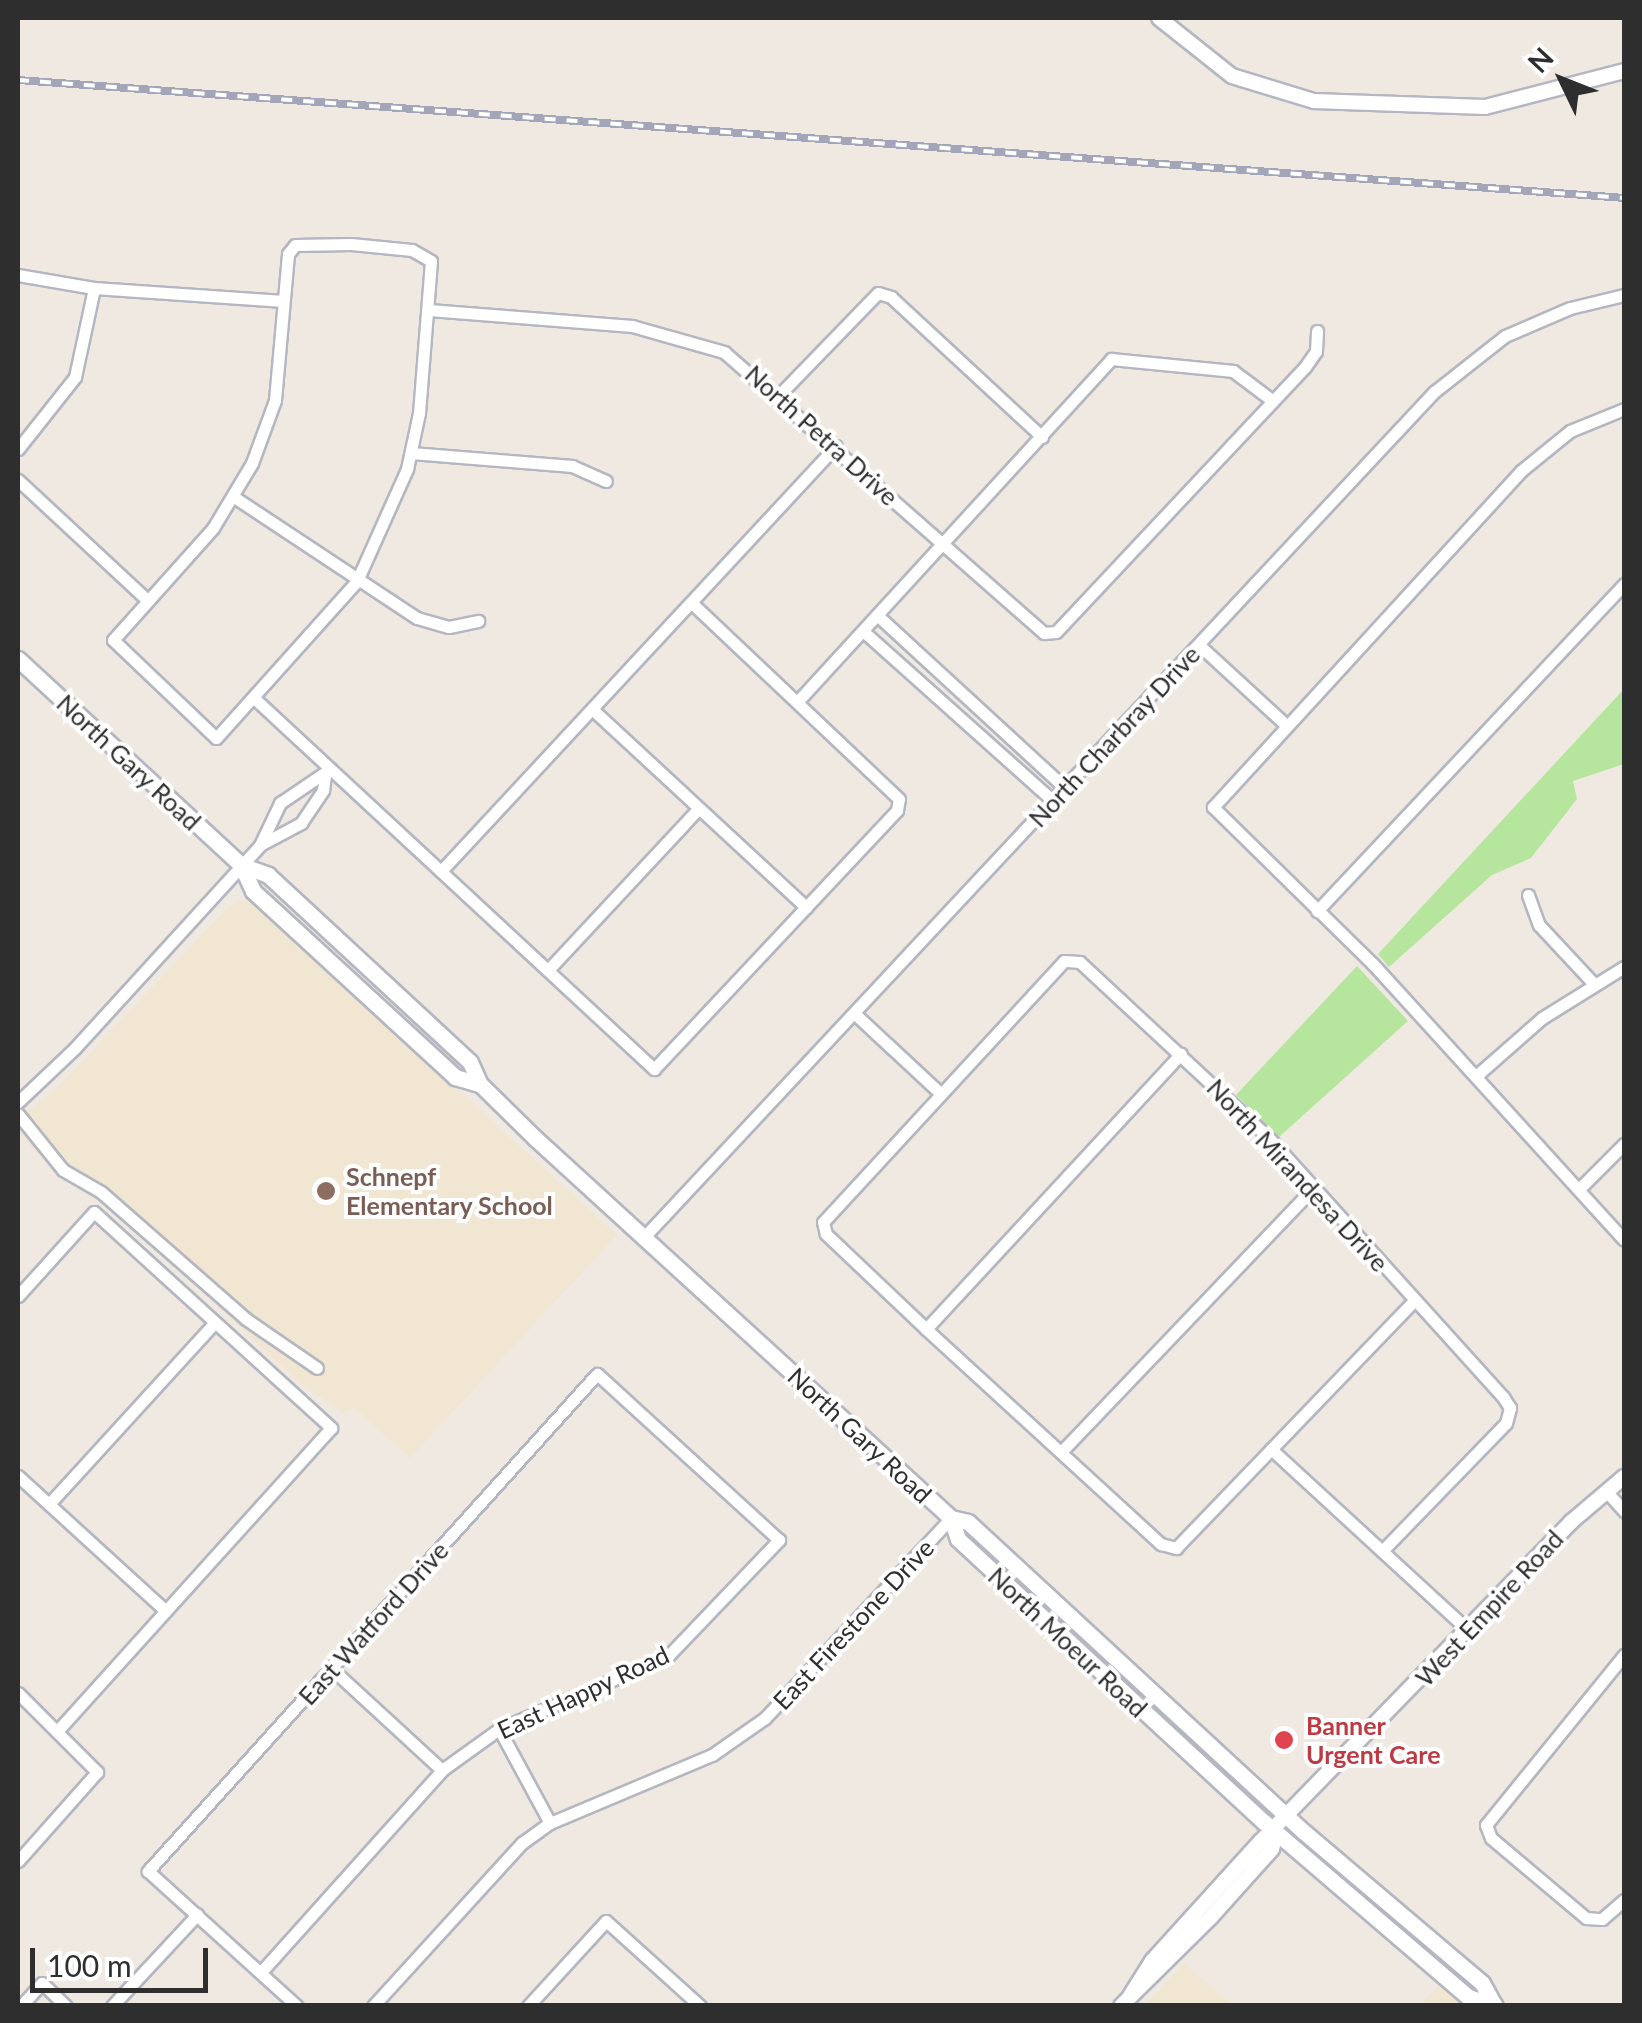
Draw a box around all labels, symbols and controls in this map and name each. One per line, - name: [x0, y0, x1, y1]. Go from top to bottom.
- north arrow: [1512, 30, 1612, 130]
- text: N: [1520, 40, 1560, 79]
- street label: North Petra Drive: [739, 359, 905, 511]
- street label: North Charbray Drive: [1022, 639, 1206, 833]
- street label: North Gary Road: [51, 688, 207, 836]
- street label: North Mirandesa Drive: [1201, 1073, 1395, 1277]
- place label: Schnepf Elementary School: [346, 1162, 553, 1221]
- marker: Schnepf Elementary School: [315, 1180, 337, 1202]
- street label: North Gary Road: [782, 1361, 938, 1509]
- street label: West Empire Road: [1409, 1524, 1569, 1692]
- street label: East Firestone Drive: [766, 1533, 940, 1715]
- street label: East Watford Drive: [292, 1535, 454, 1711]
- street label: North Moeur Road: [982, 1561, 1154, 1723]
- street label: East Happy Road: [492, 1639, 674, 1745]
- place label: Banner Urgent Care: [1306, 1711, 1440, 1770]
- marker: Banner Urgent Care: [1271, 1727, 1297, 1753]
- scale bar: [35, 1928, 212, 1990]
- text: 100 m: [47, 1947, 132, 1983]

